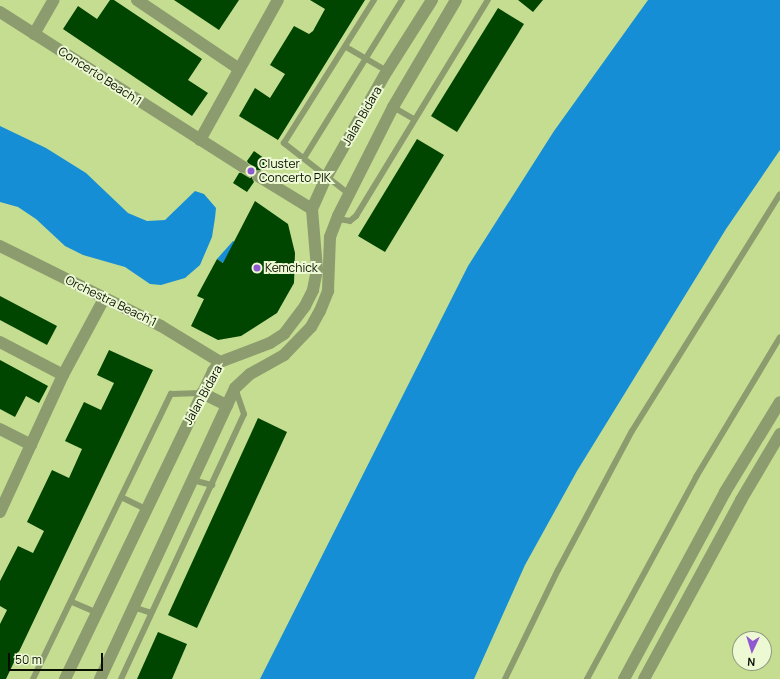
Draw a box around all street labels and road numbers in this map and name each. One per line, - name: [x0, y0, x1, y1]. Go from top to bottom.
- street label: Concerto Beach 1: [56, 44, 144, 108]
- street label: Jalan Bidara: [339, 84, 385, 148]
- street label: Orchestra Beach 1: [63, 273, 159, 329]
- street label: Jalan Bidara: [181, 363, 225, 427]

